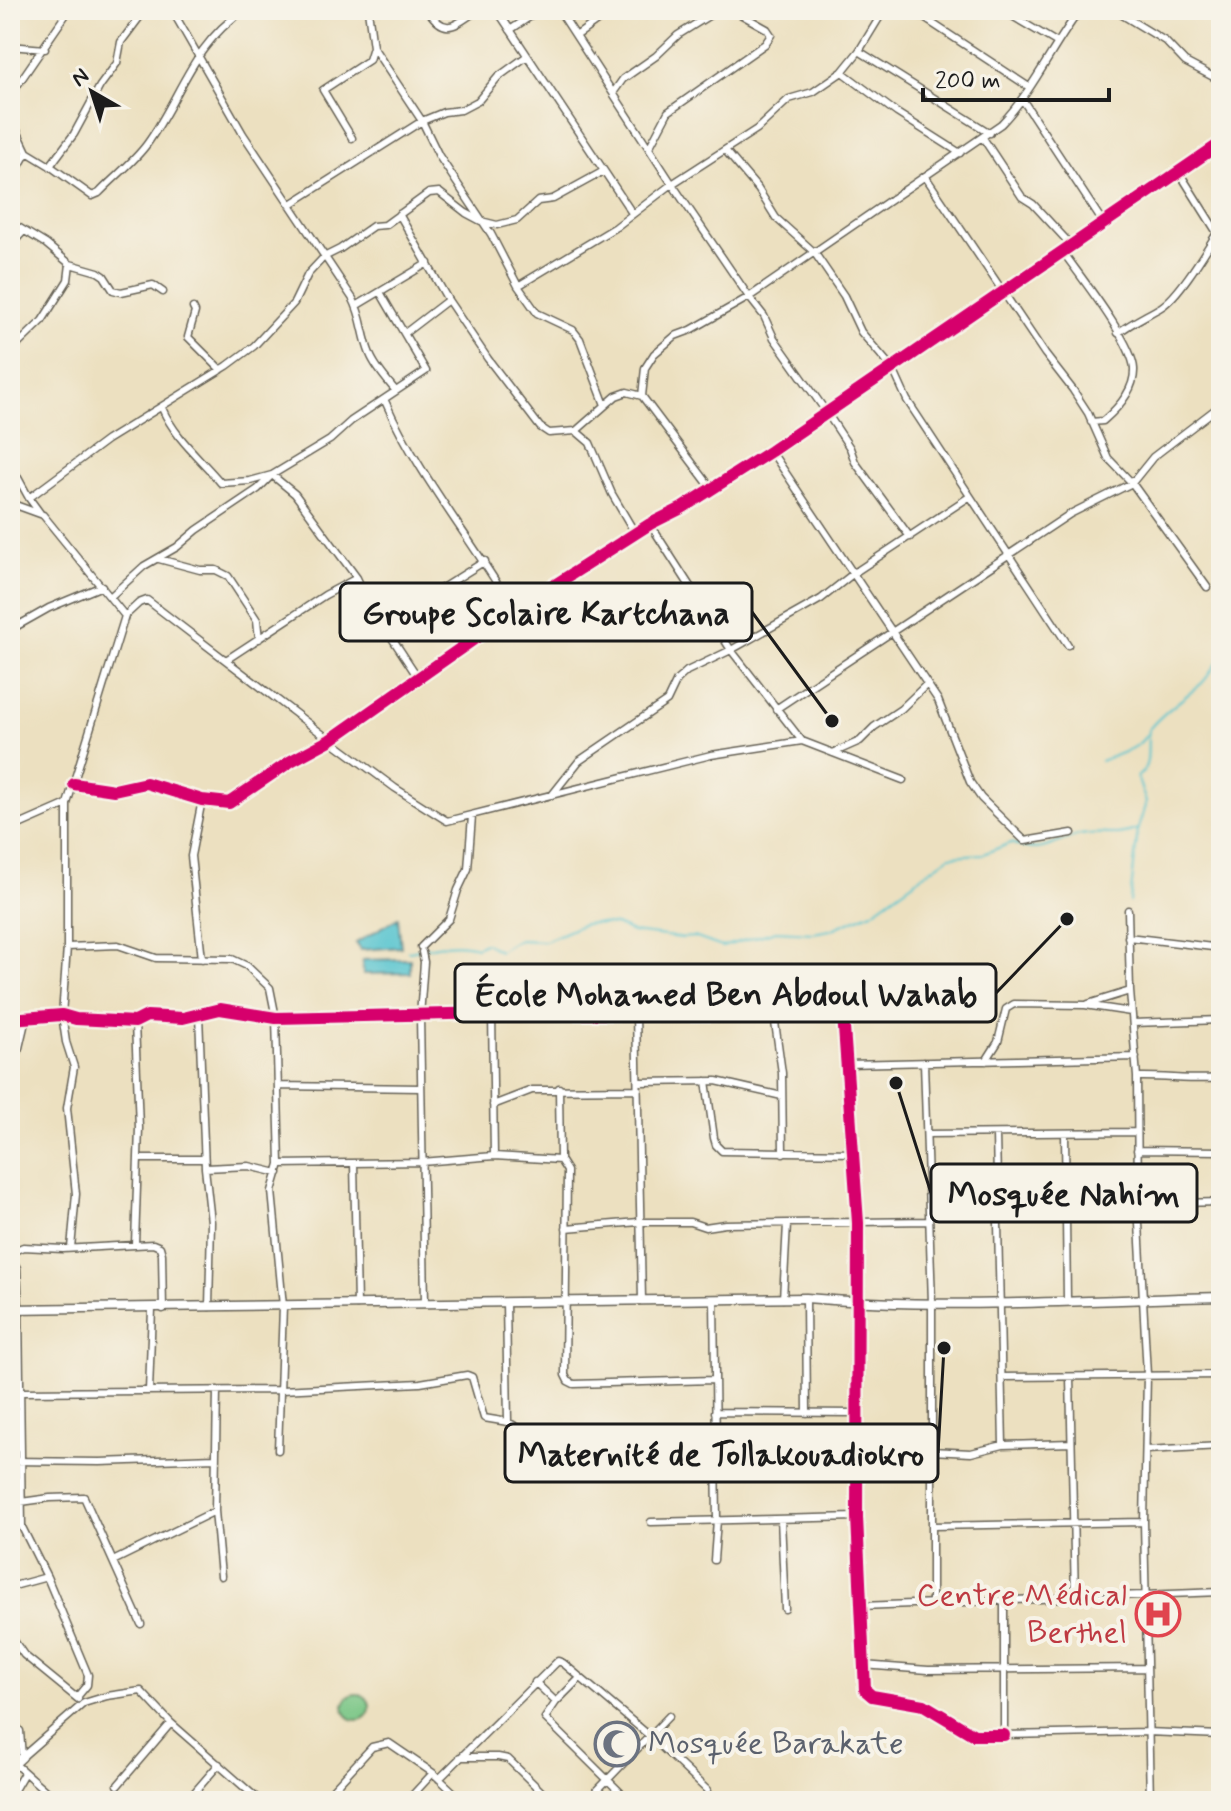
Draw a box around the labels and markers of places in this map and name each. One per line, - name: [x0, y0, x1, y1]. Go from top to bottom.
- callout: Groupe Scolaire Kartchana: [340, 583, 752, 641]
- callout: École Mohamed Ben Abdoul Wahab: [455, 964, 996, 1022]
- callout: Mosquée Nahim: [931, 1164, 1197, 1222]
- callout: Maternité de Tollakouadiokro: [505, 1424, 938, 1482]
- place label: Centre Médical Berthel: [916, 1575, 1127, 1654]
- hospital icon: Centre Médical Berthel: [1134, 1590, 1182, 1638]
- mosque icon: Mosquée Barakate: [593, 1720, 641, 1768]
- place label: Mosquée Barakate: [648, 1723, 904, 1765]

